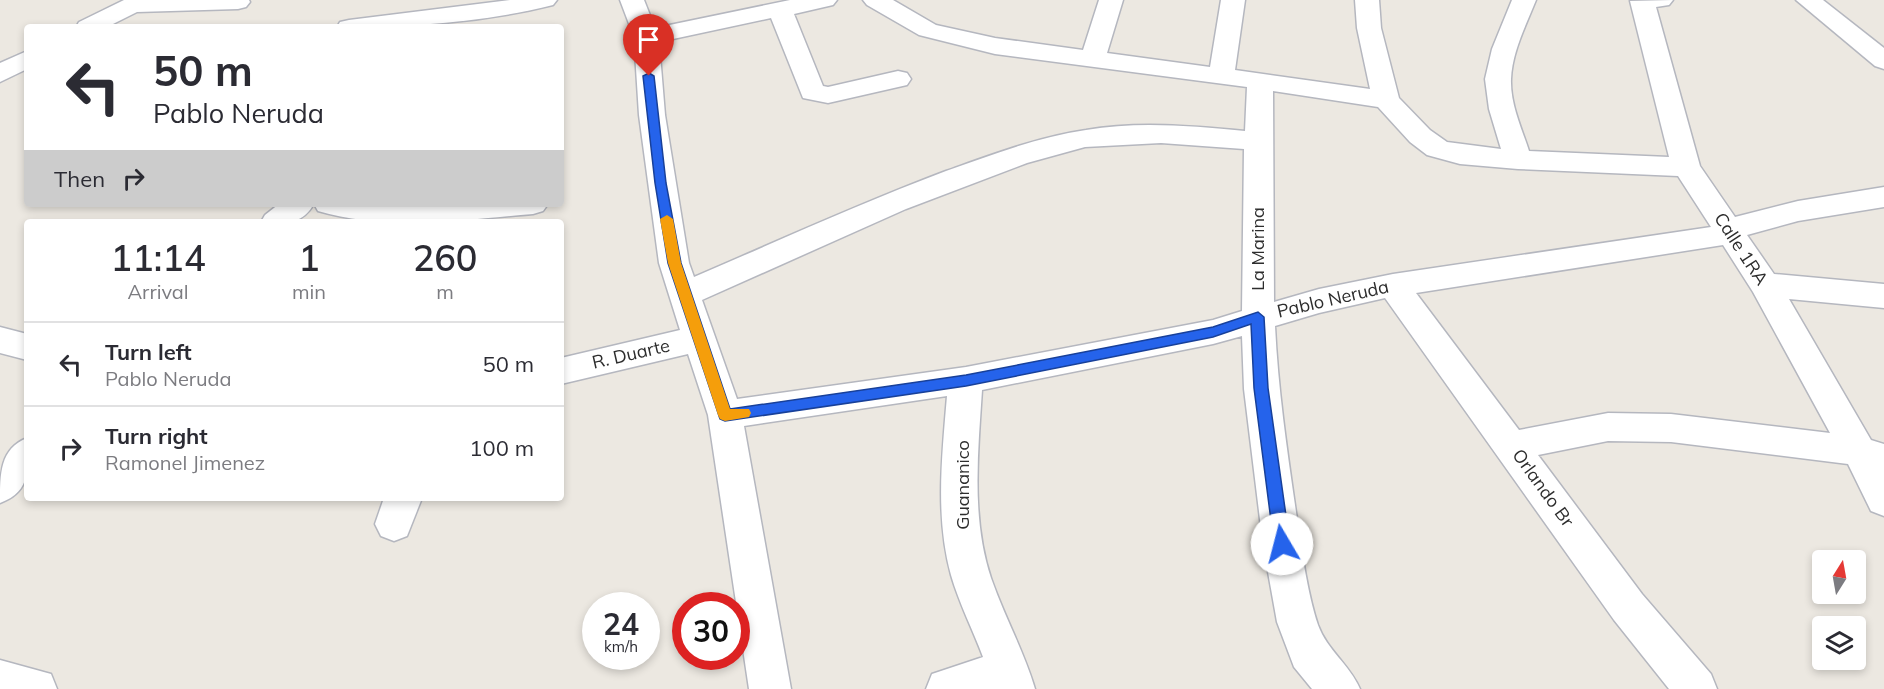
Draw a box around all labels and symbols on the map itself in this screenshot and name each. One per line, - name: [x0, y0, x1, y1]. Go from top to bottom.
- pin: [623, 14, 674, 76]
- street label: La Marina: [1246, 207, 1269, 291]
- street label: Calle 1RA: [1709, 208, 1773, 289]
- street label: Pablo Neruda: [1275, 274, 1391, 323]
- street label: R. Duarte: [590, 333, 672, 374]
- street label: Guananico: [951, 440, 974, 530]
- street label: Orlando Br: [1507, 444, 1580, 531]
- position arrow: [1250, 512, 1314, 576]
- north arrow: [1812, 550, 1866, 604]
- speed limit sign: 30: [672, 592, 750, 670]

